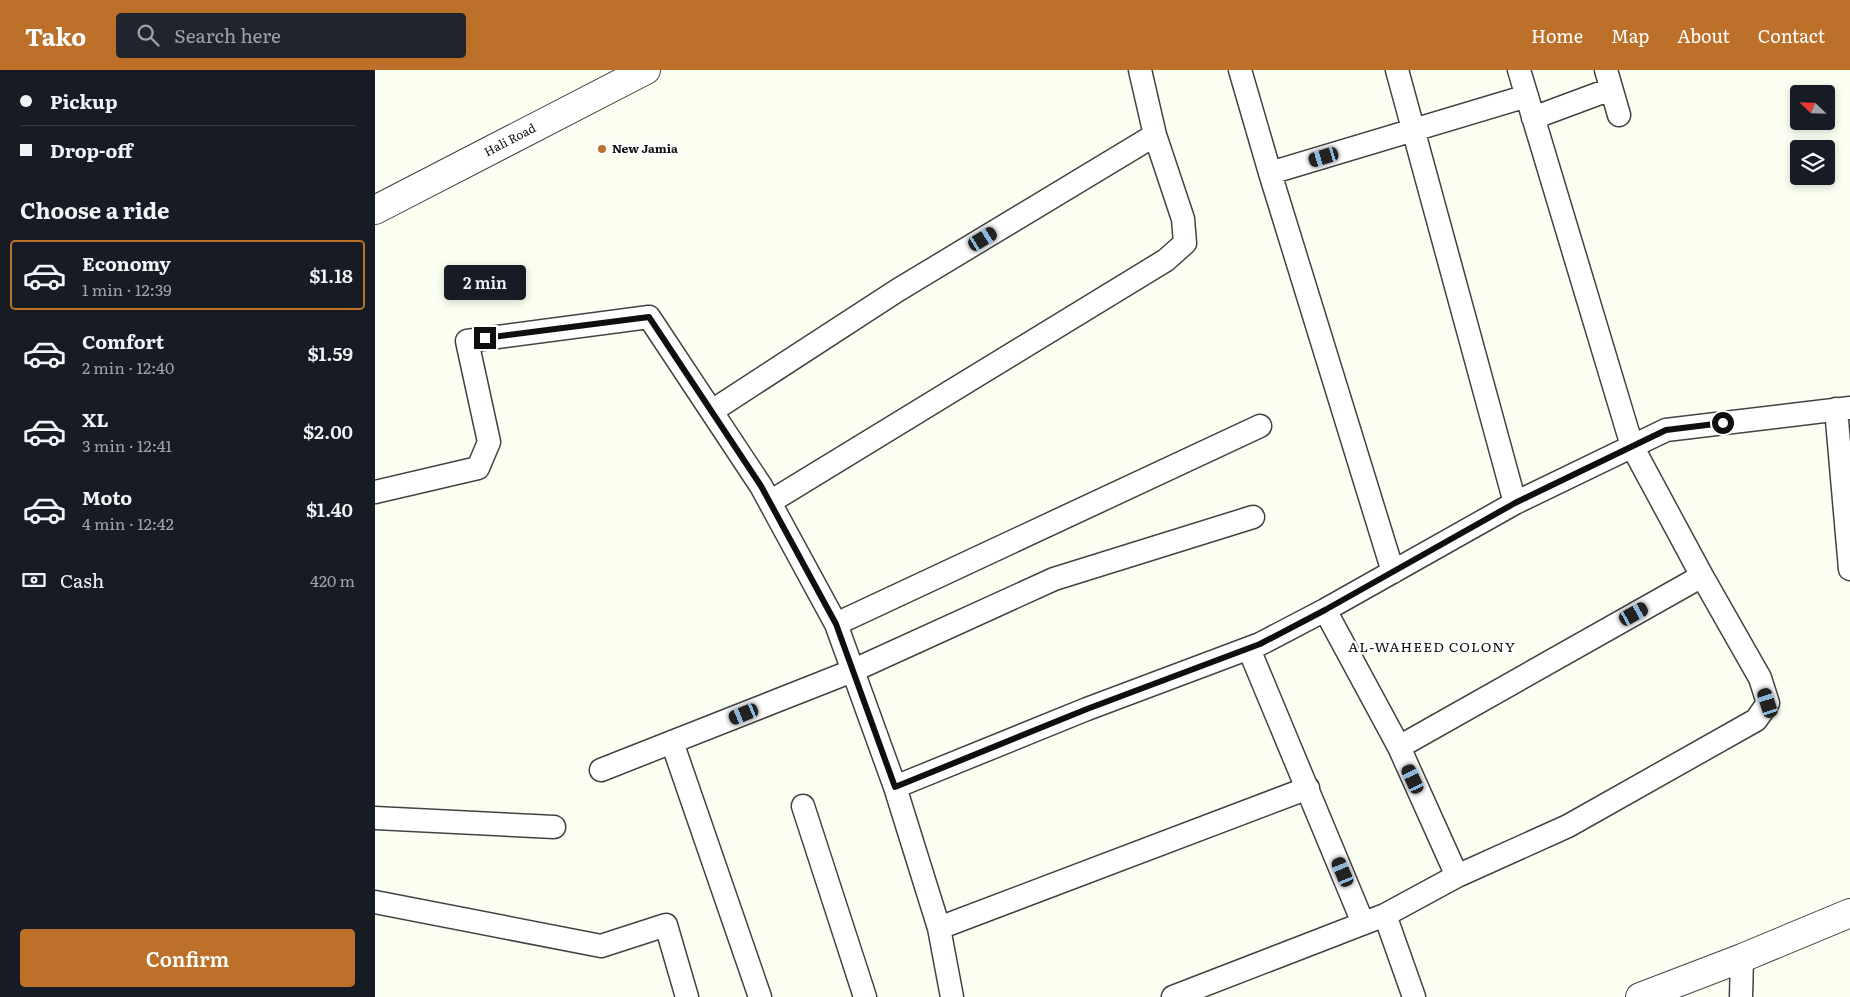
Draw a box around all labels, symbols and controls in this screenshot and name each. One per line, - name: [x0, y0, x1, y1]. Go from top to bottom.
- search box: [116, 13, 466, 58]
- text: Tako: [25, 18, 86, 53]
- icon: search: [134, 21, 162, 49]
- text: Search here: [174, 21, 281, 49]
- text: Home: [1531, 22, 1583, 49]
- text: Map: [1611, 22, 1649, 49]
- text: About: [1677, 22, 1730, 49]
- text: Contact: [1758, 22, 1825, 49]
- north arrow: [1790, 85, 1835, 130]
- map controls: [1790, 85, 1835, 185]
- text: Pickup: [50, 87, 118, 115]
- street label: Hali Road: [481, 118, 539, 160]
- text: Drop-off: [50, 136, 133, 164]
- place label: New Jamia: [612, 139, 678, 157]
- button: layers: [1790, 140, 1835, 185]
- marker: New Jamia: [596, 143, 608, 155]
- car: [1307, 145, 1340, 169]
- text: Choose a ride: [20, 193, 169, 226]
- car: [966, 225, 999, 253]
- text: Economy: [82, 249, 171, 277]
- icon: car: [22, 253, 67, 298]
- text: $1.18: [309, 261, 353, 289]
- callout: 2 min: [444, 266, 526, 300]
- text: 2 min: [463, 270, 507, 294]
- text: 1 min · 12:39: [82, 277, 172, 301]
- text: Comfort: [82, 327, 164, 355]
- route end: [474, 327, 496, 349]
- icon: car: [22, 331, 67, 376]
- text: $1.59: [307, 339, 353, 367]
- text: 2 min · 12:40: [82, 355, 174, 379]
- text: XL: [82, 405, 109, 433]
- icon: car: [22, 409, 67, 454]
- route start: [1712, 412, 1734, 434]
- text: $2.00: [303, 417, 353, 445]
- text: 3 min · 12:41: [82, 433, 172, 457]
- text: Moto: [82, 483, 132, 511]
- icon: car: [22, 487, 67, 532]
- text: $1.40: [306, 495, 353, 523]
- text: 4 min · 12:42: [82, 511, 174, 535]
- icon: cash: [20, 566, 48, 594]
- text: Cash: [60, 566, 104, 594]
- text: 420 m: [310, 568, 355, 592]
- car: [1617, 600, 1650, 628]
- district label: AL-WAHEED COLONY: [1348, 636, 1516, 656]
- car: [1756, 686, 1779, 720]
- car: [727, 701, 760, 727]
- car: [1399, 762, 1426, 796]
- car: [1330, 855, 1355, 889]
- button: Confirm: [20, 929, 355, 987]

